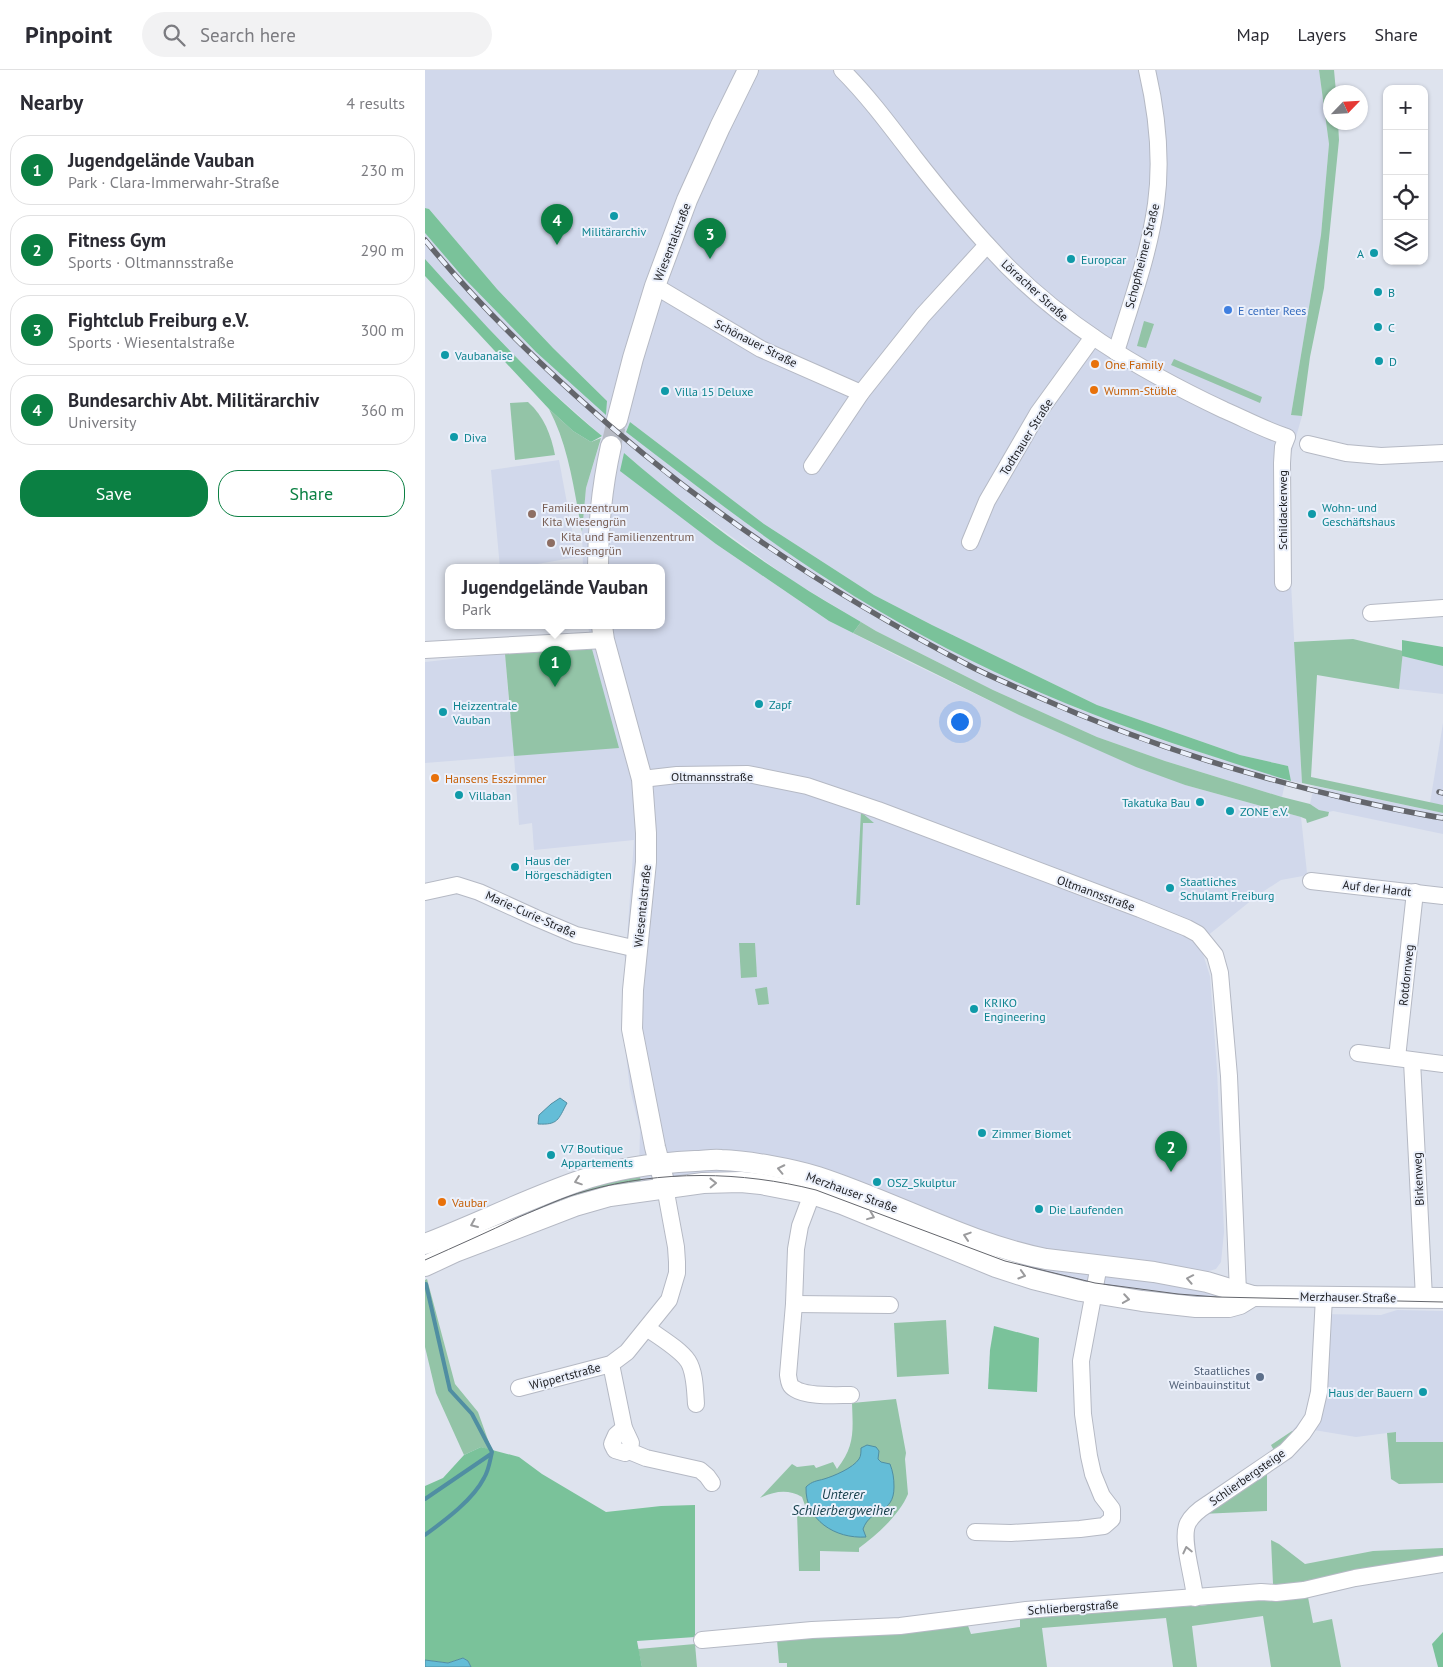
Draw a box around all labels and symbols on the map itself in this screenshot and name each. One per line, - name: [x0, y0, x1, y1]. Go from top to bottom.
- north arrow: [1323, 85, 1368, 130]
- street label: Wiesentalstraße: [650, 201, 694, 283]
- street label: Schopfheimer Straße: [1122, 202, 1162, 310]
- pin: 4: [541, 204, 573, 245]
- marker: Militärarchiv: [608, 210, 620, 222]
- pin: 3: [694, 218, 726, 259]
- place label: Militärarchiv: [582, 224, 646, 239]
- place label: A: [1357, 246, 1364, 261]
- marker: A: [1368, 247, 1380, 259]
- place label: Europcar: [1081, 252, 1126, 267]
- marker: Europcar: [1065, 253, 1077, 265]
- street label: Lörracher Straße: [998, 256, 1072, 324]
- place label: B: [1388, 285, 1395, 300]
- marker: B: [1372, 286, 1384, 298]
- place label: E center Rees: [1238, 303, 1306, 318]
- marker: E center Rees: [1222, 304, 1234, 316]
- street label: Schönauer Straße: [712, 316, 800, 370]
- place label: C: [1388, 320, 1395, 335]
- marker: C: [1372, 321, 1384, 333]
- place label: Vaubanaise: [454, 348, 513, 363]
- marker: Vaubanaise: [439, 349, 451, 361]
- place label: D: [1389, 354, 1397, 369]
- marker: D: [1373, 355, 1385, 367]
- place label: One Family: [1105, 357, 1164, 372]
- marker: One Family: [1089, 358, 1101, 370]
- place label: Wumm-Stüble: [1104, 383, 1177, 398]
- place label: Villa 15 Deluxe: [674, 384, 753, 399]
- marker: Wumm-Stüble: [1088, 384, 1100, 396]
- marker: Villa 15 Deluxe: [659, 385, 671, 397]
- street label: Todtnauer Straße: [996, 396, 1056, 478]
- place label: Diva: [464, 430, 487, 445]
- marker: Diva: [448, 431, 460, 443]
- street label: Schildackerweg: [1275, 470, 1290, 550]
- place label: Familienzentrum Kita Wiesengrün: [542, 500, 629, 529]
- place label: Wohn- und Geschäftshaus: [1322, 500, 1395, 529]
- marker: Familienzentrum Kita Wiesengrün: [526, 508, 538, 520]
- marker: Wohn- und Geschäftshaus: [1306, 508, 1318, 520]
- place label: Kita und Familienzentrum Wiesengrün: [561, 529, 694, 558]
- marker: Kita und Familienzentrum Wiesengrün: [545, 537, 557, 549]
- pin: 1: [539, 646, 571, 687]
- place label: Zapf: [769, 697, 793, 712]
- place label: Heizzentrale Vauban: [452, 698, 517, 727]
- marker: Zapf: [753, 698, 765, 710]
- marker: Heizzentrale Vauban: [437, 706, 449, 718]
- your location: [947, 709, 973, 735]
- street label: Oltmannsstraße: [671, 769, 753, 784]
- place label: Hansens Esszimmer: [445, 771, 546, 786]
- marker: Hansens Esszimmer: [429, 772, 441, 784]
- place label: Villaban: [468, 788, 511, 803]
- marker: Villaban: [453, 789, 465, 801]
- place label: Takatuka Bau: [1122, 795, 1190, 810]
- marker: Takatuka Bau: [1194, 796, 1206, 808]
- place label: ZONE e.V.: [1240, 804, 1288, 819]
- marker: ZONE e.V.: [1224, 805, 1236, 817]
- place label: Haus der Hörgeschädigten: [525, 853, 612, 882]
- marker: Haus der Hörgeschädigten: [509, 861, 521, 873]
- street label: Wiesentalstraße: [630, 864, 654, 948]
- street label: Oltmannsstraße: [1055, 872, 1137, 914]
- place label: Staatliches Schulamt Freiburg: [1180, 874, 1274, 903]
- street label: Auf der Hardt: [1342, 877, 1412, 899]
- marker: Staatliches Schulamt Freiburg: [1164, 882, 1176, 894]
- street label: Marie-Curie-Straße: [483, 887, 579, 941]
- street label: Rotdornweg: [1395, 944, 1417, 1006]
- place label: KRIKO Engineering: [984, 995, 1046, 1024]
- marker: KRIKO Engineering: [968, 1003, 980, 1015]
- place label: Zimmer Biomet: [992, 1126, 1071, 1141]
- marker: Zimmer Biomet: [976, 1127, 988, 1139]
- pin: 2: [1155, 1131, 1187, 1172]
- place label: V7 Boutique Appartements: [560, 1141, 633, 1170]
- marker: V7 Boutique Appartements: [545, 1149, 557, 1161]
- street label: Birkenweg: [1409, 1152, 1427, 1206]
- one-way arrow: [777, 1164, 786, 1175]
- street label: Merzhauser Straße: [804, 1169, 900, 1215]
- place label: OSZ_Skulptur: [887, 1175, 956, 1190]
- one-way arrow: [574, 1176, 582, 1186]
- marker: OSZ_Skulptur: [871, 1176, 883, 1188]
- one-way arrow: [710, 1178, 717, 1188]
- place label: Vaubar: [451, 1195, 487, 1210]
- marker: Vaubar: [436, 1196, 448, 1208]
- place label: Die Laufenden: [1049, 1202, 1123, 1217]
- marker: Die Laufenden: [1033, 1203, 1045, 1215]
- one-way arrow: [866, 1210, 874, 1220]
- one-way arrow: [470, 1218, 479, 1229]
- one-way arrow: [963, 1231, 971, 1241]
- one-way arrow: [1017, 1270, 1025, 1280]
- one-way arrow: [1186, 1274, 1195, 1284]
- street label: Merzhauser Straße: [1300, 1289, 1396, 1305]
- one-way arrow: [1122, 1293, 1130, 1304]
- street label: Wippertstraße: [528, 1359, 602, 1393]
- place label: Staatliches Weinbauinstitut: [1169, 1363, 1250, 1392]
- marker: Staatliches Weinbauinstitut: [1254, 1371, 1266, 1383]
- place label: Haus der Bauern: [1328, 1385, 1413, 1400]
- marker: Haus der Bauern: [1417, 1386, 1429, 1398]
- street label: Schlierbergsteige: [1206, 1445, 1288, 1509]
- water label: Unterer Schlierbergweiher: [792, 1485, 896, 1519]
- one-way arrow: [1182, 1546, 1193, 1555]
- street label: Schlierbergstraße: [1027, 1596, 1119, 1618]

